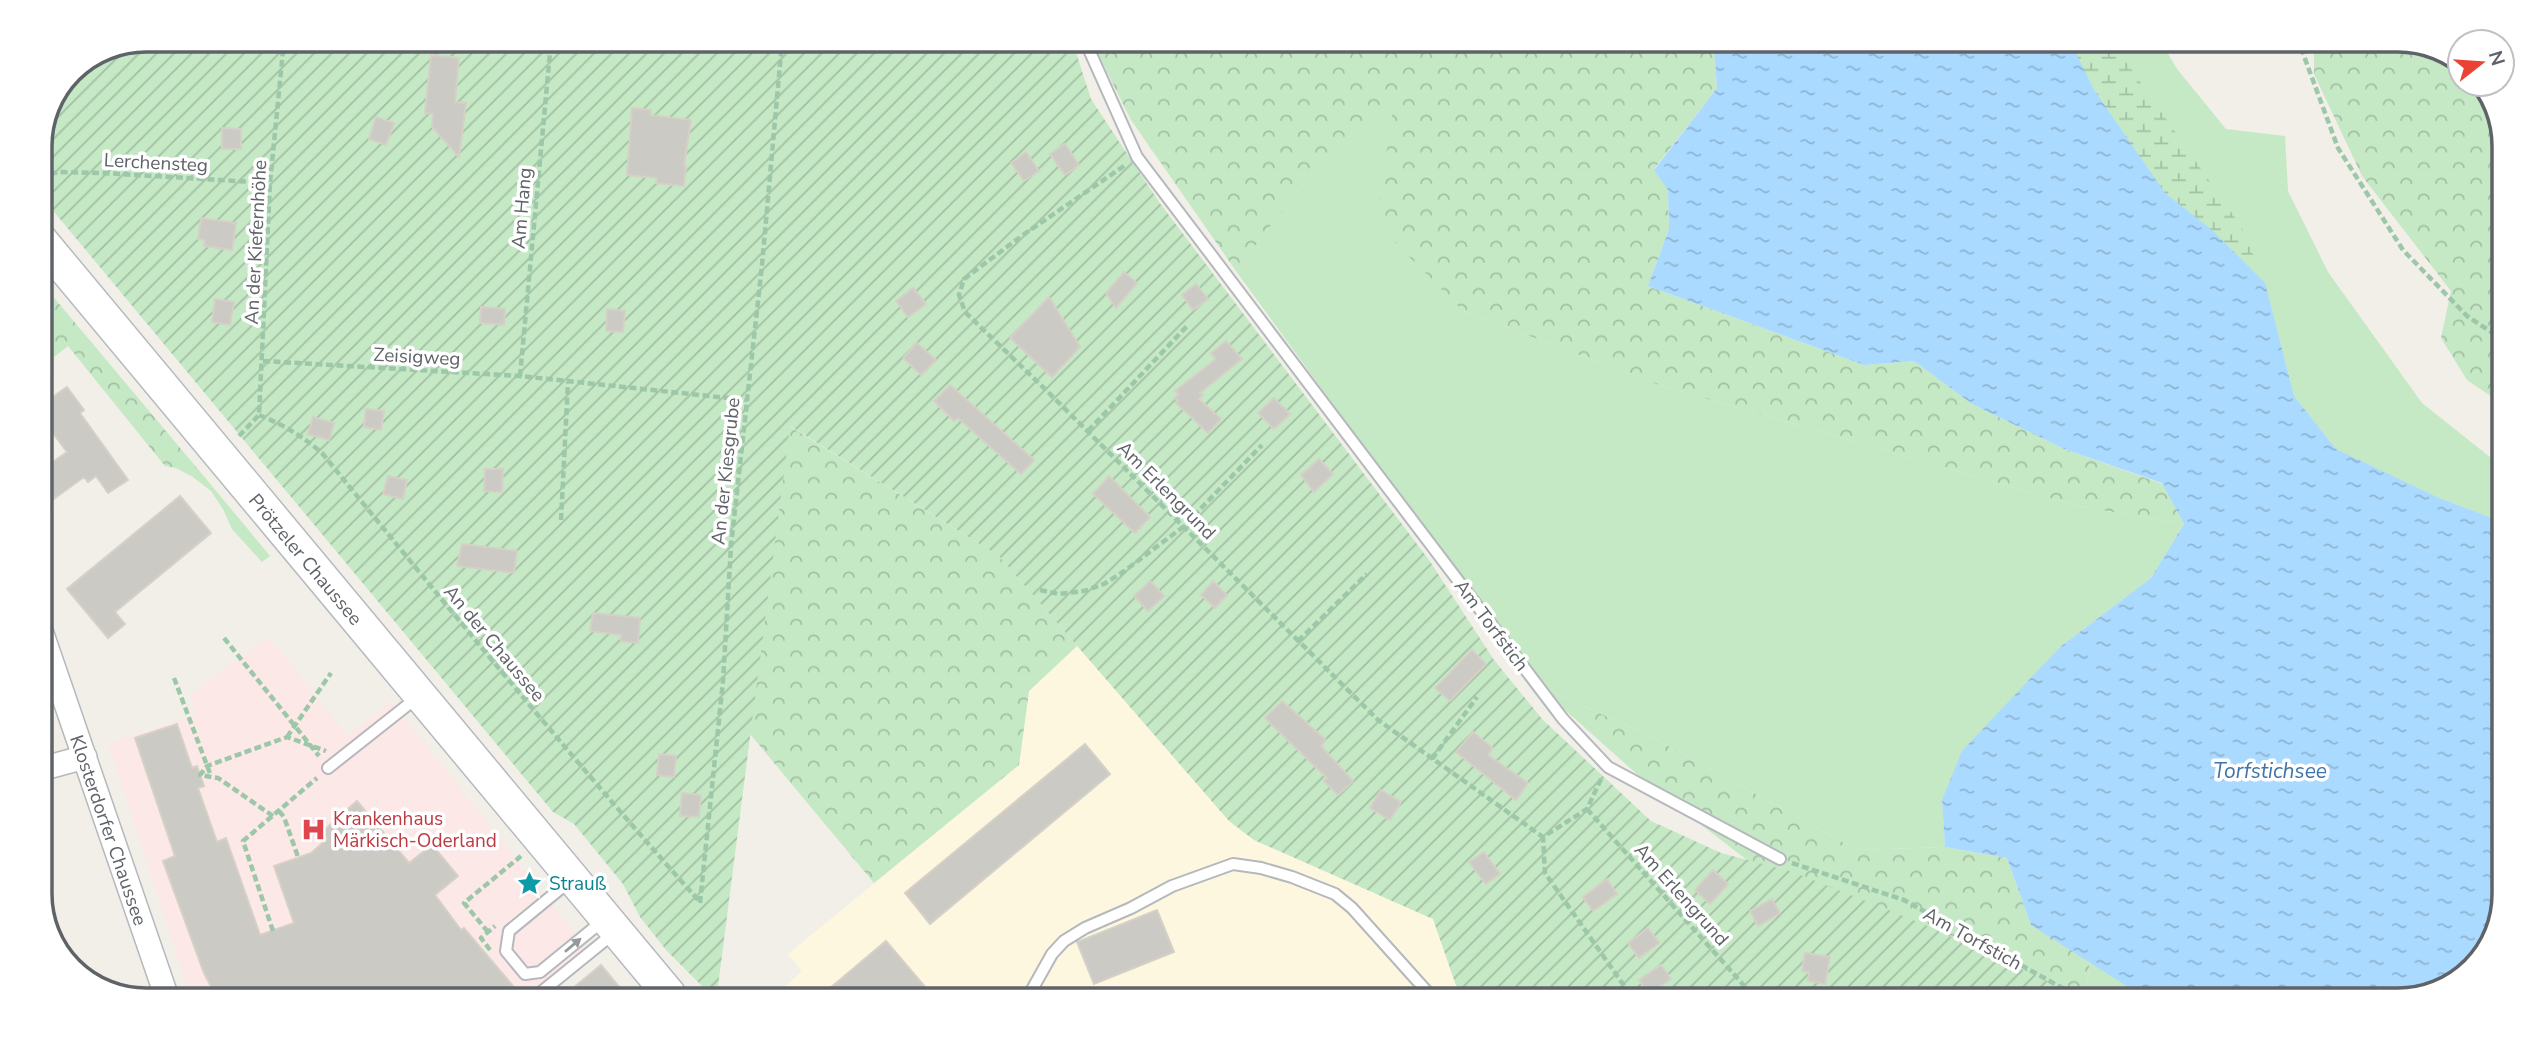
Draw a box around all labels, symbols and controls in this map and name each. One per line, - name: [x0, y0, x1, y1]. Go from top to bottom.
- north arrow: [2446, 28, 2516, 98]
- text: N: [2482, 48, 2511, 69]
- street label: Lerchensteg: [103, 147, 209, 179]
- street label: An der Kiefernhöhe: [239, 159, 273, 325]
- street label: Am Hang: [505, 166, 538, 250]
- street label: Zeisigweg: [373, 342, 461, 372]
- street label: An der Kiesgrube: [705, 396, 747, 546]
- street label: Am Erlengrund: [1111, 436, 1221, 546]
- street label: Prötzeler Chaussee: [242, 488, 368, 631]
- street label: Am Torfstich: [1448, 574, 1534, 677]
- street label: An der Chaussee: [438, 580, 551, 708]
- street label: Klosterdorfer Chaussee: [63, 732, 153, 929]
- water label: Torfstichsee: [2213, 757, 2327, 785]
- place label: Krankenhaus Märkisch-Oderland: [333, 806, 497, 854]
- hospital icon: Krankenhaus Märkisch-Oderland: [299, 815, 327, 843]
- street label: Am Erlengrund: [1628, 838, 1734, 952]
- place icon: Strauß: [515, 869, 543, 897]
- place label: Strauß: [549, 871, 607, 897]
- street label: Am Torfstich: [1919, 901, 2026, 977]
- one-way arrow: [563, 937, 581, 952]

